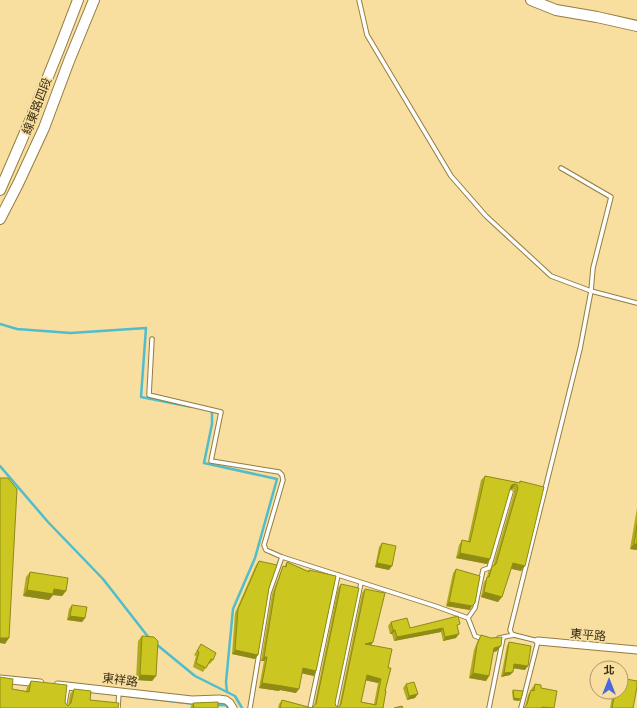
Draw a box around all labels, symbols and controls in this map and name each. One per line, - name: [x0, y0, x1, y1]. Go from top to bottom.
- street label: 線東路四段: [19, 75, 55, 137]
- street label: 東平路: [569, 625, 607, 645]
- north arrow: [589, 660, 629, 700]
- text: 北: [604, 663, 615, 677]
- street label: 東祥路: [101, 670, 139, 690]

